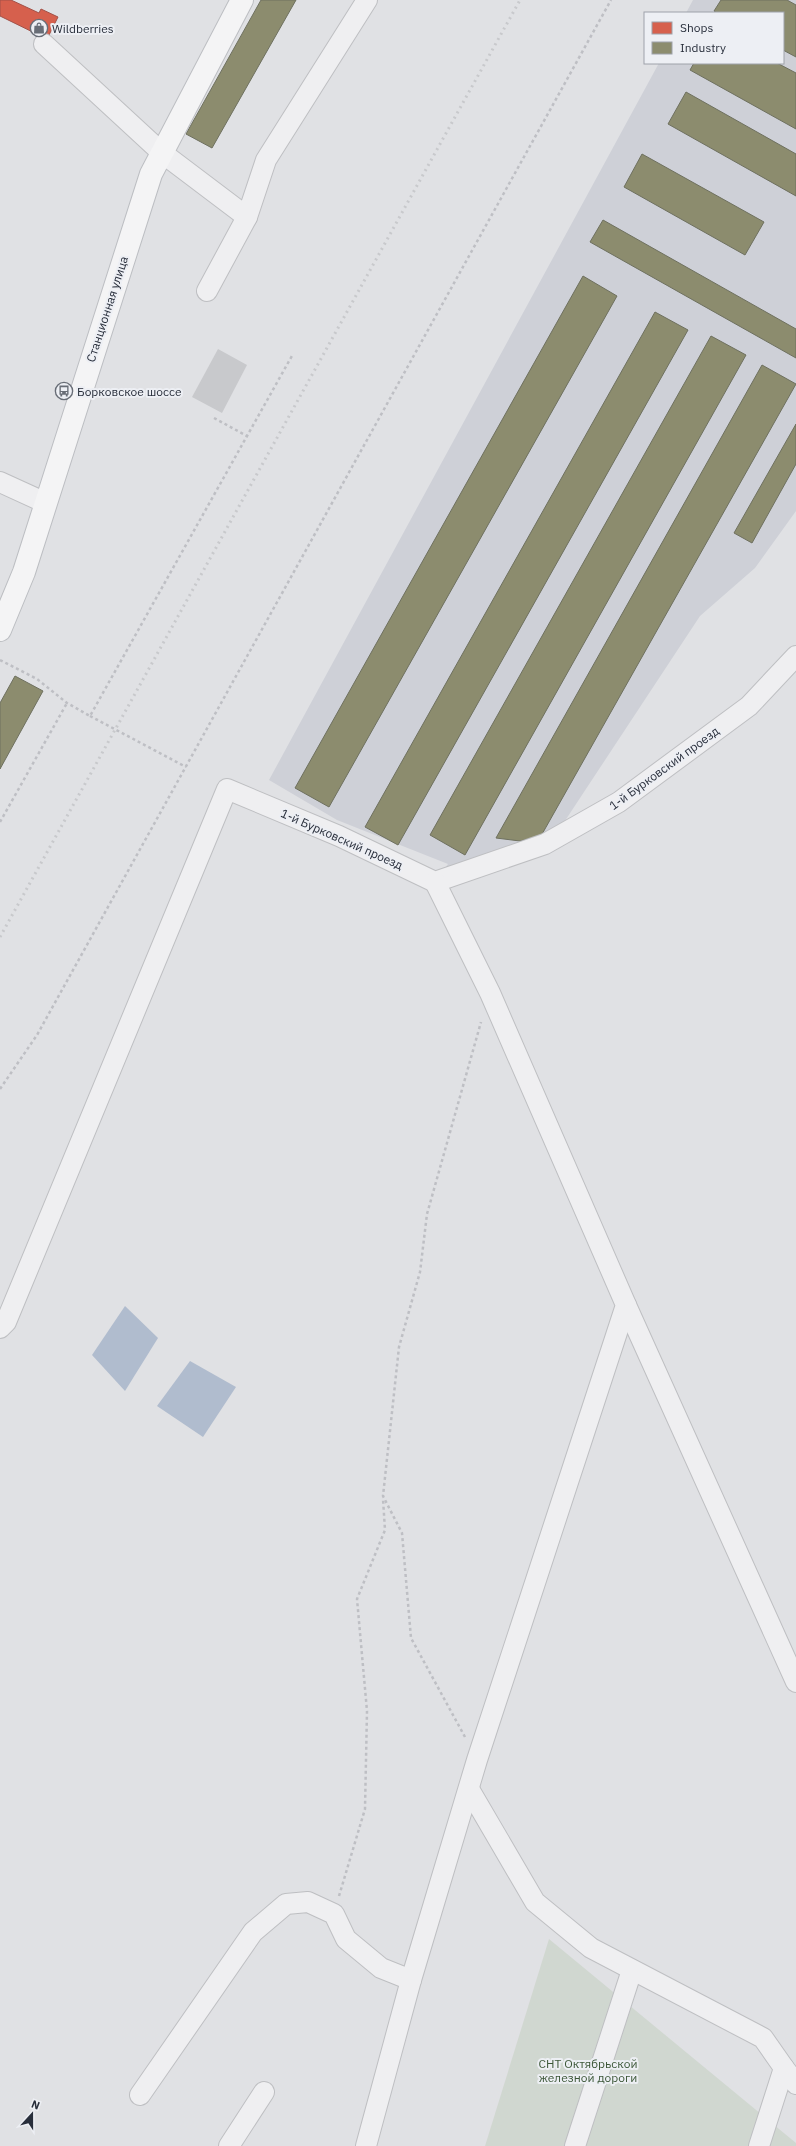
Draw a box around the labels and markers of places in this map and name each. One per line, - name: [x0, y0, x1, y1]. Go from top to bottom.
- shop icon: Wildberries: [29, 18, 49, 38]
- place label: Wildberries: [52, 21, 114, 36]
- bus stop icon: Борковское шоссе: [54, 381, 74, 401]
- place label: Борковское шоссе: [77, 384, 182, 399]

